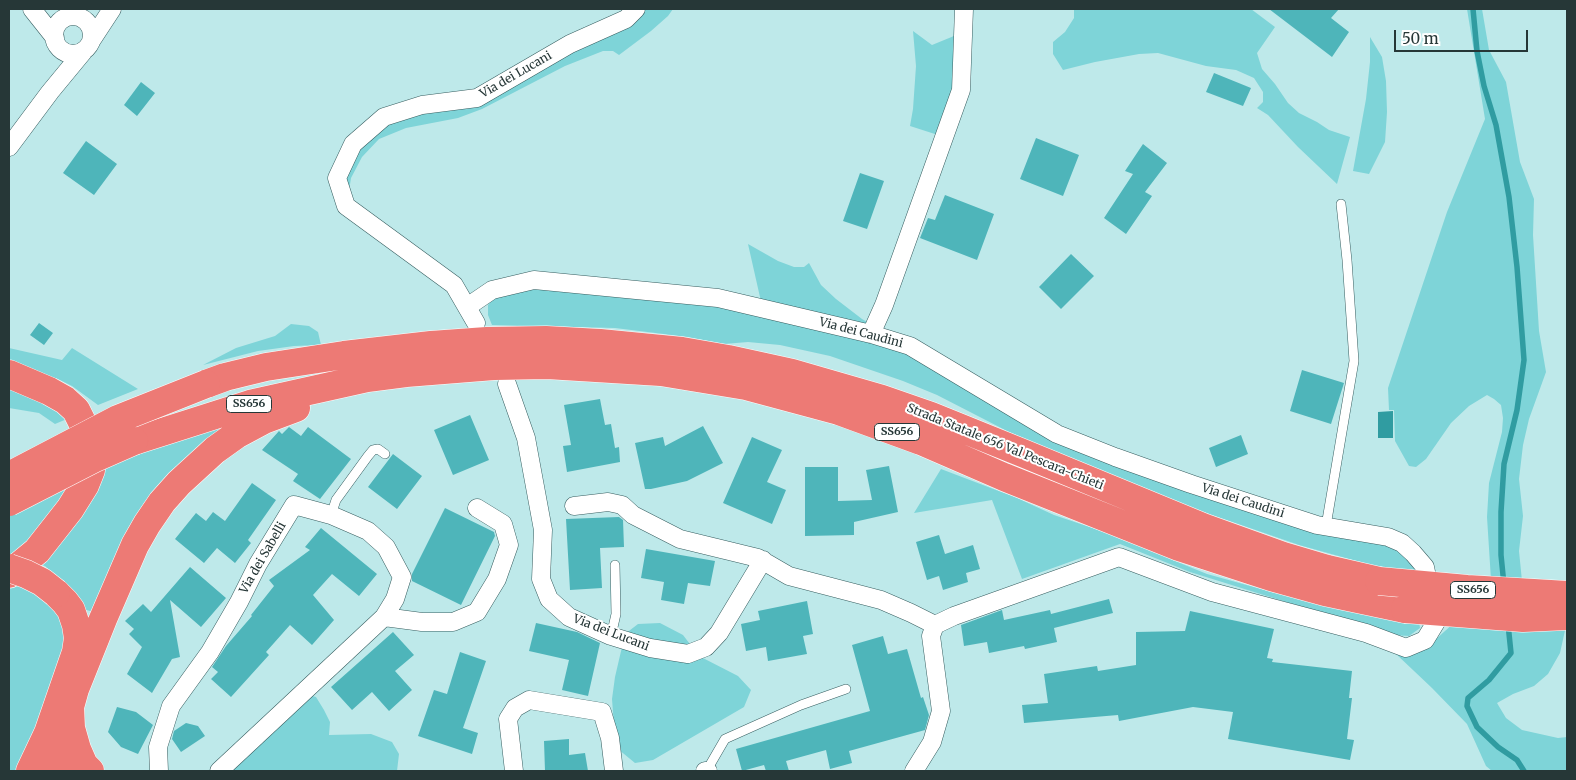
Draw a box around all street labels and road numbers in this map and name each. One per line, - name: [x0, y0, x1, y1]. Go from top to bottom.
- street label: Via dei Lucani: [478, 49, 554, 101]
- street label: Via dei Caudini: [818, 315, 904, 351]
- road number: SS656: [226, 396, 272, 412]
- street label: Strada Statale 656 Val Pescara-Chieti: [905, 401, 1105, 493]
- road number: SS656: [874, 424, 920, 441]
- street label: Via dei Caudini: [1200, 481, 1286, 521]
- street label: Via dei Sabelli: [237, 520, 289, 596]
- road number: SS656: [1450, 582, 1496, 598]
- street label: Via dei Lucani: [571, 612, 651, 654]

